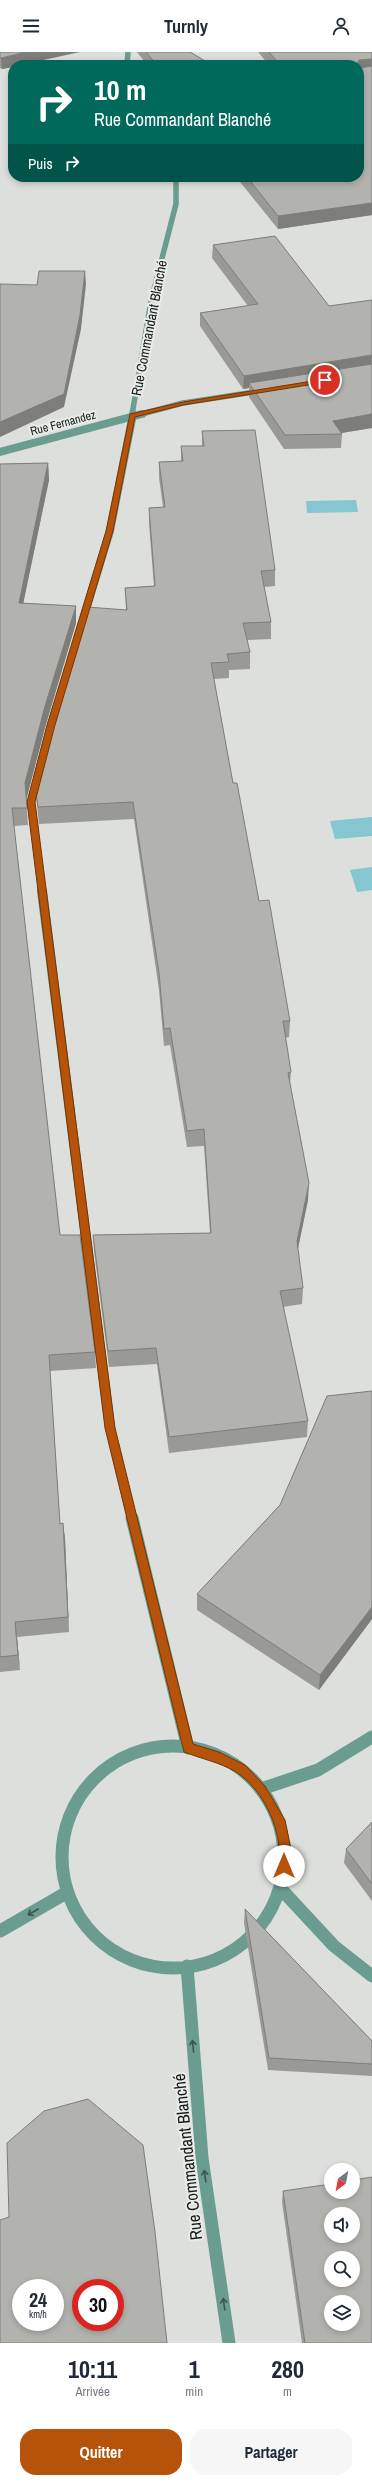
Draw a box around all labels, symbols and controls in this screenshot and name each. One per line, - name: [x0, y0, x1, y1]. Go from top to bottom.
- text: Turnly: [164, 14, 208, 39]
- icon: menu: [20, 15, 42, 37]
- icon: person: [330, 15, 352, 37]
- text: 10 m: [94, 71, 146, 109]
- icon: right: [28, 76, 80, 128]
- text: Rue Commandant Blanché: [94, 107, 271, 132]
- icon: right: [61, 152, 83, 174]
- text: Puis: [28, 153, 53, 174]
- street label: Rue Commandant Blanché: [127, 259, 171, 397]
- pin: [308, 363, 342, 397]
- icon: arrive: [314, 369, 336, 391]
- street label: Rue Fernandez: [28, 407, 98, 439]
- position arrow: [263, 1845, 305, 1887]
- one-way arrow: [27, 1908, 39, 1916]
- one-way arrow: [190, 2040, 197, 2053]
- street label: Rue Commandant Blanché: [167, 2072, 207, 2241]
- north arrow: [324, 2163, 360, 2199]
- map controls: [324, 2163, 360, 2331]
- one-way arrow: [201, 2170, 209, 2183]
- button: sound: [324, 2207, 360, 2243]
- button: search: [324, 2251, 360, 2287]
- speed limit sign: 30: [72, 2279, 124, 2331]
- text: 24: [29, 2286, 47, 2313]
- button: layers: [324, 2295, 360, 2331]
- one-way arrow: [220, 2298, 228, 2311]
- text: km/h: [29, 2308, 47, 2321]
- text: 10:11: [68, 2353, 117, 2385]
- text: 1: [189, 2353, 200, 2385]
- text: 280: [271, 2353, 304, 2385]
- text: Arrivée: [75, 2383, 110, 2400]
- text: min: [185, 2383, 203, 2400]
- text: m: [283, 2383, 292, 2400]
- button: Quitter: [20, 2429, 182, 2475]
- button: Partager: [190, 2429, 352, 2475]

